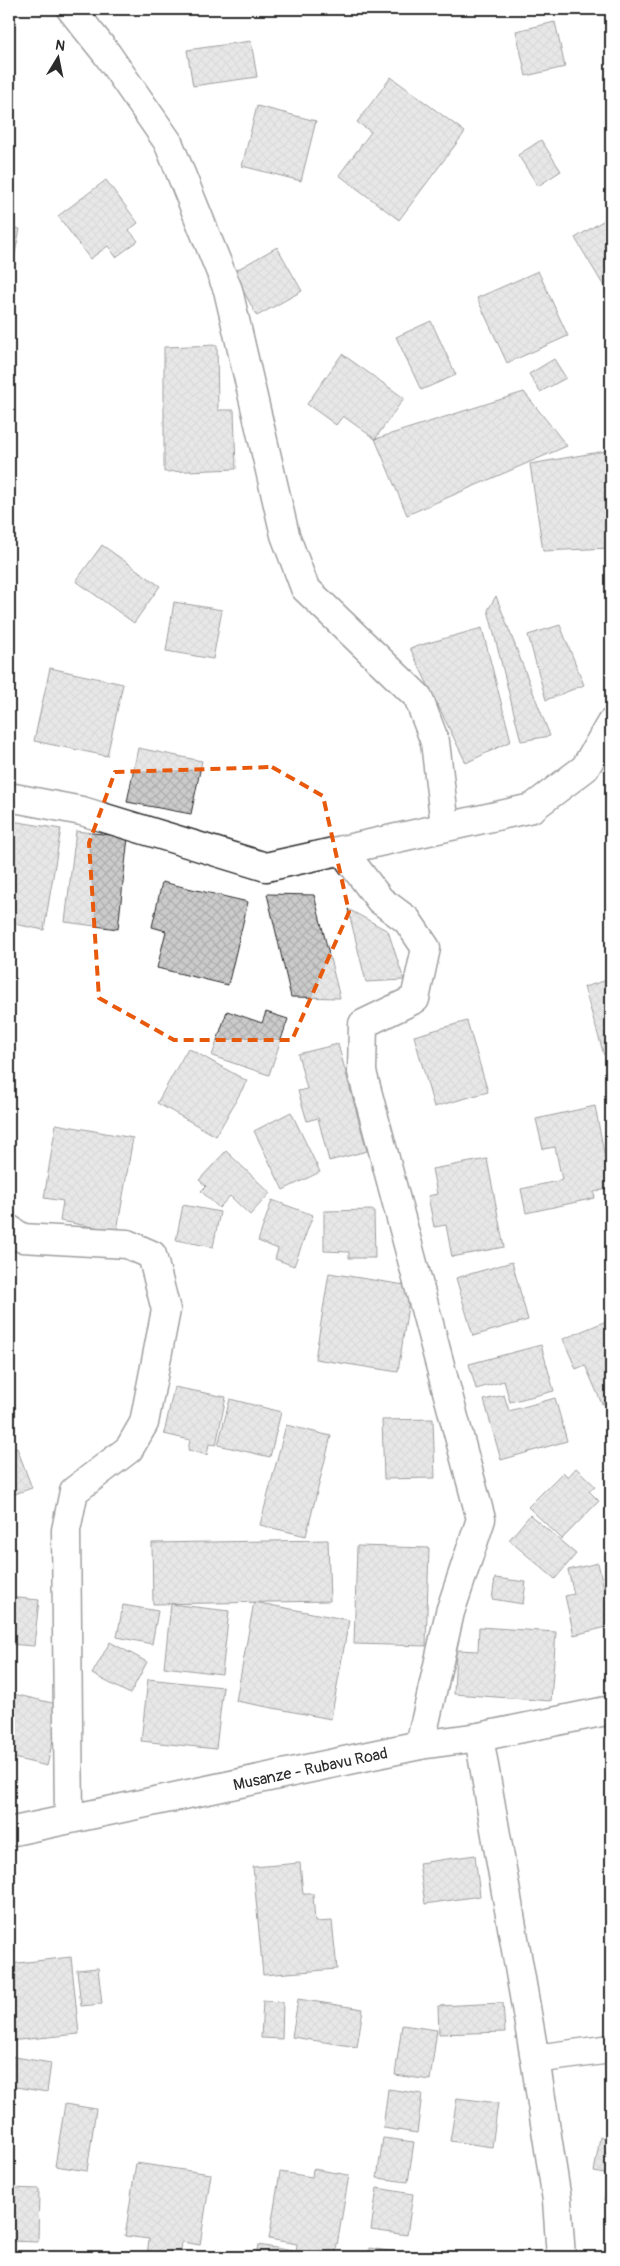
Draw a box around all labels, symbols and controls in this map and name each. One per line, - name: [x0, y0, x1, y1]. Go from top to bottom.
- north arrow: [32, 32, 82, 82]
- text: N: [54, 36, 66, 55]
- street label: Musanze - Rubavu Road: [231, 1743, 390, 1795]

